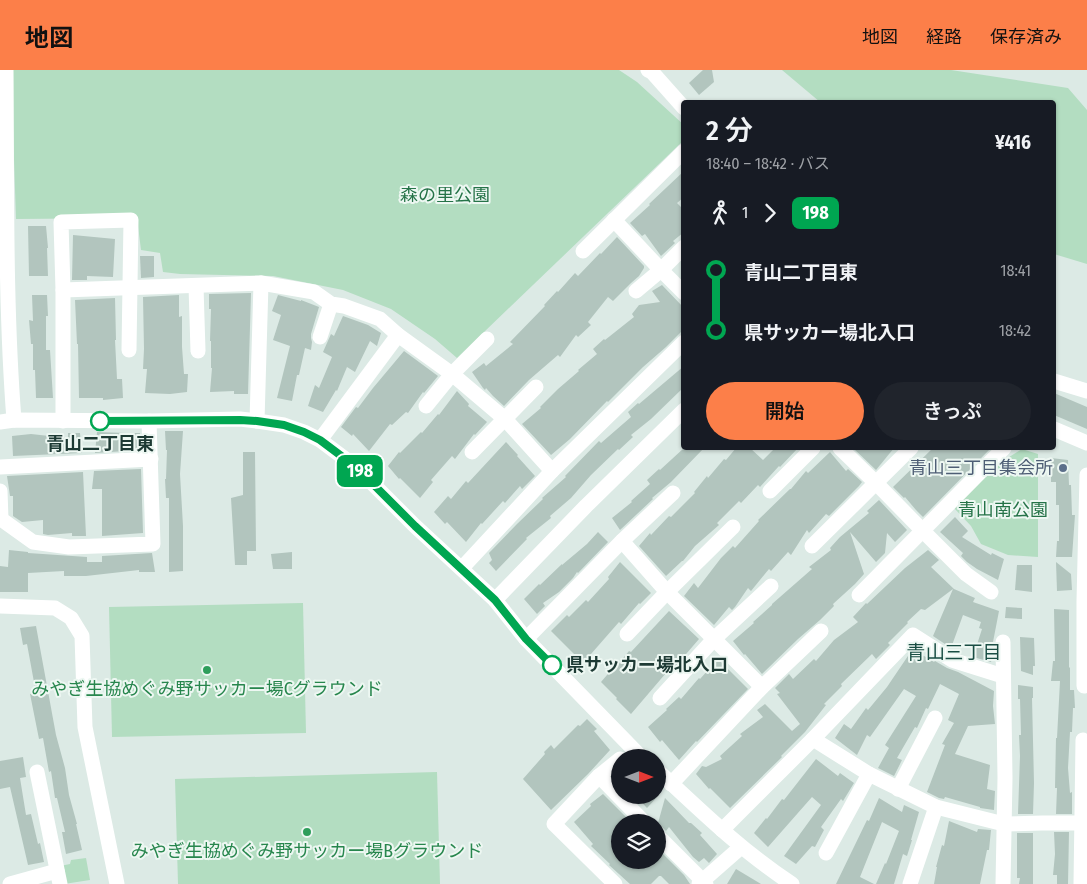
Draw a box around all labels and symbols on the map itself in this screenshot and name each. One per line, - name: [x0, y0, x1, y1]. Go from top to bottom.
- park label: 森の里公園: [400, 184, 490, 206]
- marker: 青山二丁目東: [90, 411, 110, 431]
- place label: 青山二丁目東: [46, 433, 154, 455]
- line badge: 198: [331, 455, 389, 487]
- place label: 青山三丁目集会所: [909, 457, 1053, 479]
- marker: 青山三丁目集会所: [1057, 462, 1069, 474]
- park label: 青山南公園: [958, 499, 1048, 521]
- district label: 青山三丁目: [906, 641, 1002, 664]
- place label: 県サッカー場北入口: [566, 654, 728, 676]
- marker: 県サッカー場北入口: [542, 655, 562, 675]
- marker: みやぎ生協めぐみ野サッカー場Cグラウンド: [201, 664, 213, 676]
- place label: みやぎ生協めぐみ野サッカー場Cグラウンド: [31, 678, 383, 700]
- north arrow: [611, 749, 666, 804]
- marker: みやぎ生協めぐみ野サッカー場Bグラウンド: [301, 826, 313, 838]
- place label: みやぎ生協めぐみ野サッカー場Bグラウンド: [131, 840, 483, 862]

